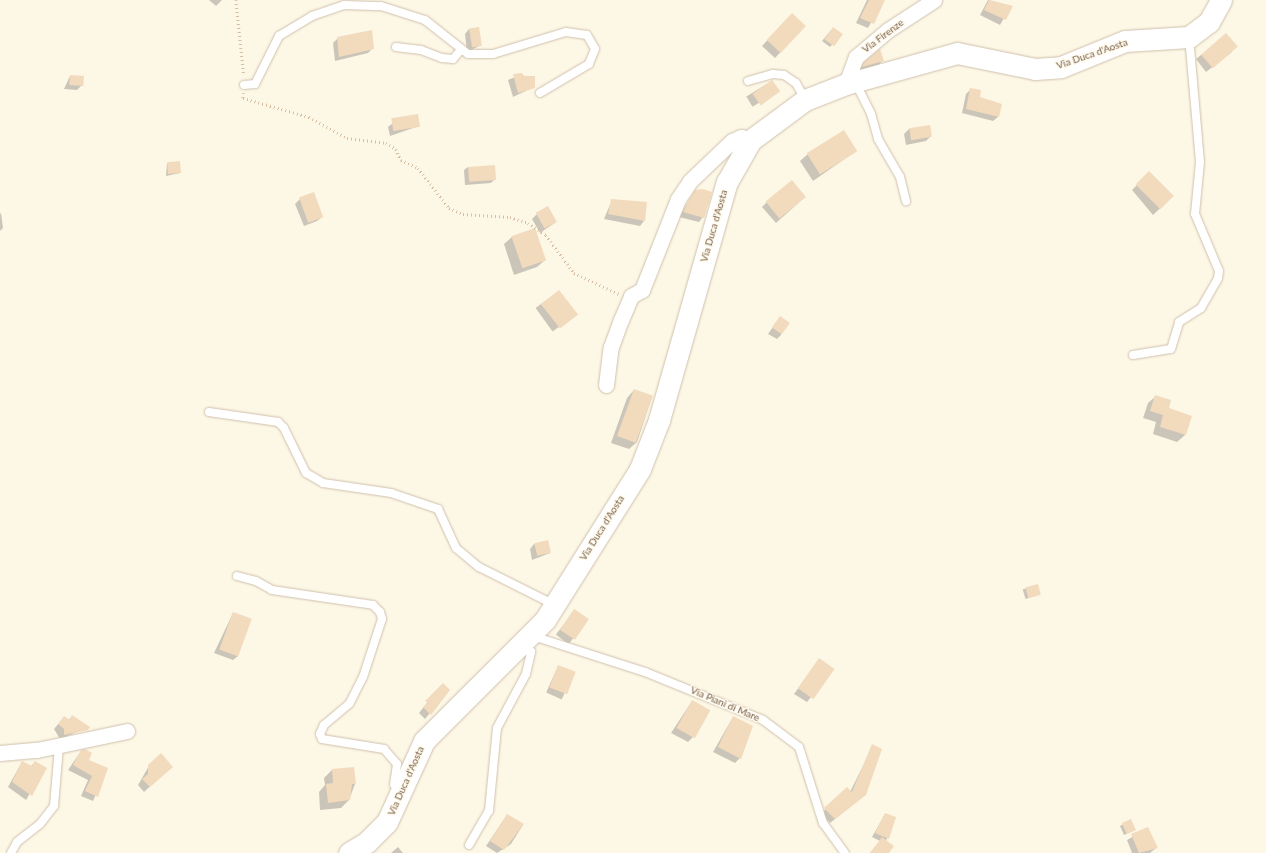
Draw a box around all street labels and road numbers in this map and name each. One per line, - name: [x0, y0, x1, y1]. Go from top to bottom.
- street label: Via Firenze: [860, 17, 906, 55]
- street label: Via Duca d'Aosta: [1055, 36, 1129, 72]
- street label: Via Duca d'Aosta: [698, 189, 730, 263]
- street label: Via Duca d'Aosta: [577, 493, 627, 563]
- street label: Via Piani di Mare: [689, 684, 761, 724]
- street label: Via Duca d'Aosta: [385, 745, 427, 817]

